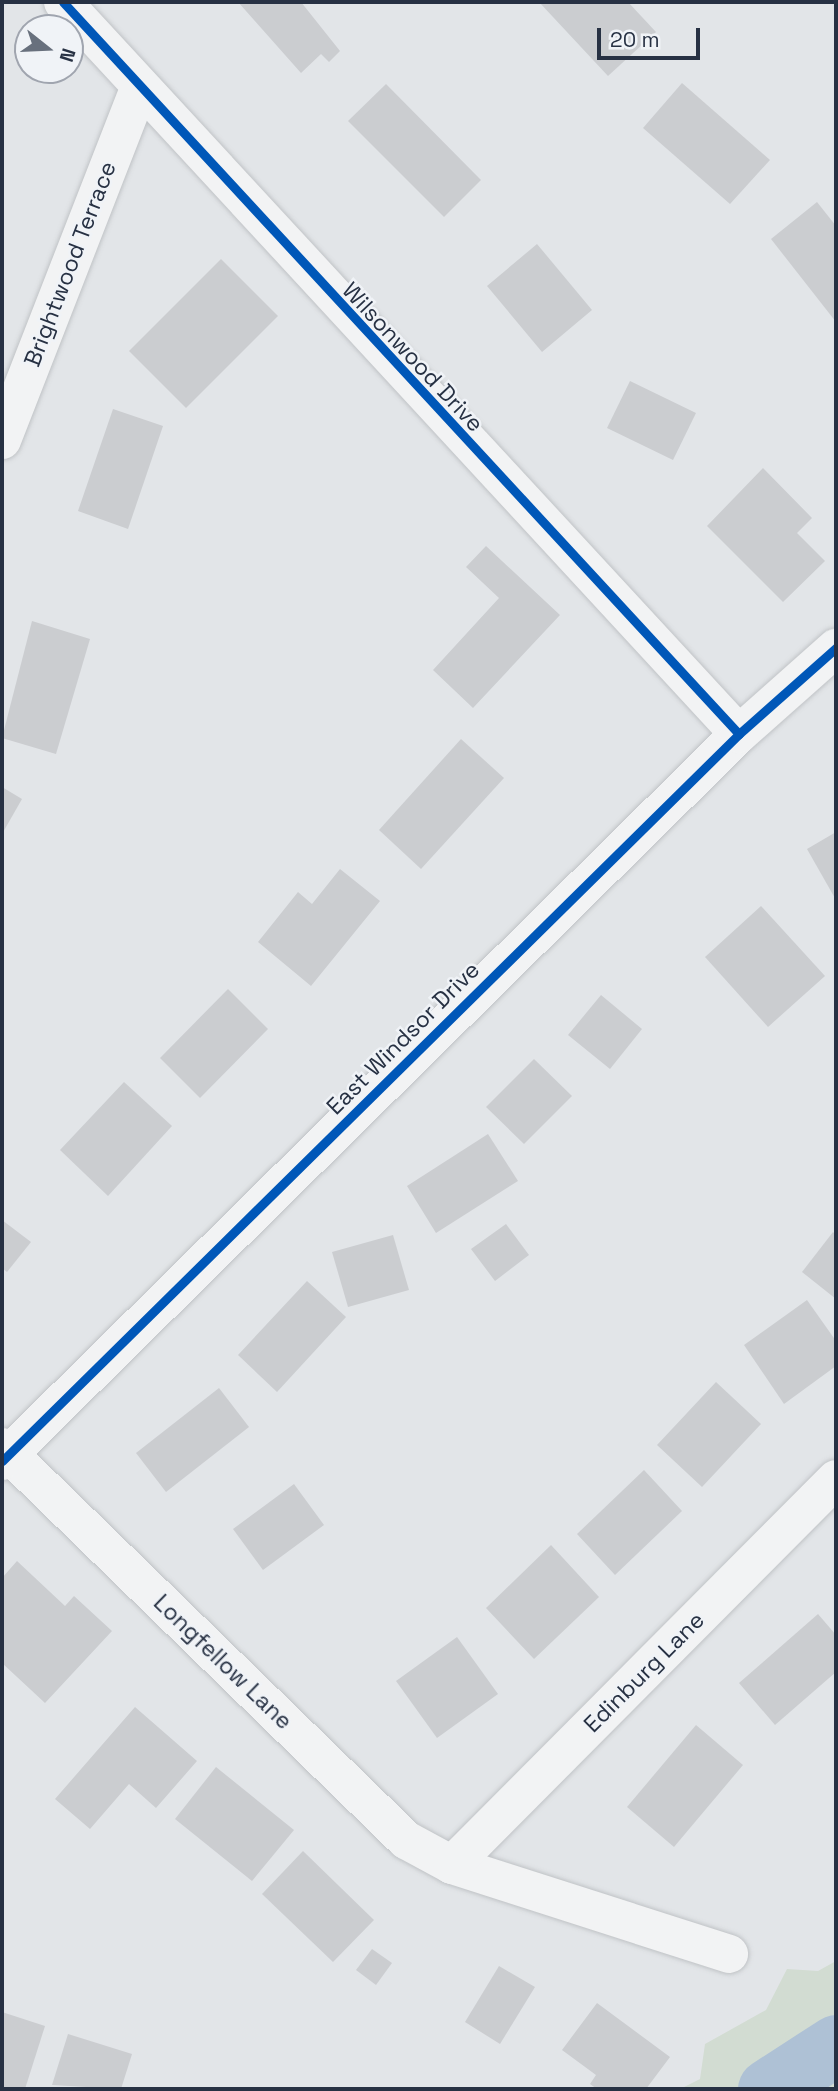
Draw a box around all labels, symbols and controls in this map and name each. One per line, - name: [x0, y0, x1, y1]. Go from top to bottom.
- north arrow: [14, 14, 84, 84]
- scale bar: [600, 14, 703, 58]
- text: 20 m: [610, 26, 660, 53]
- text: N: [54, 45, 81, 65]
- street label: Brightwood Terrace: [18, 157, 122, 371]
- street label: Wilsonwood Drive: [337, 277, 489, 437]
- street label: East Windsor Drive: [321, 956, 485, 1120]
- street label: Longfellow Lane: [148, 1589, 298, 1735]
- street label: Edinburg Lane: [578, 1606, 710, 1738]

